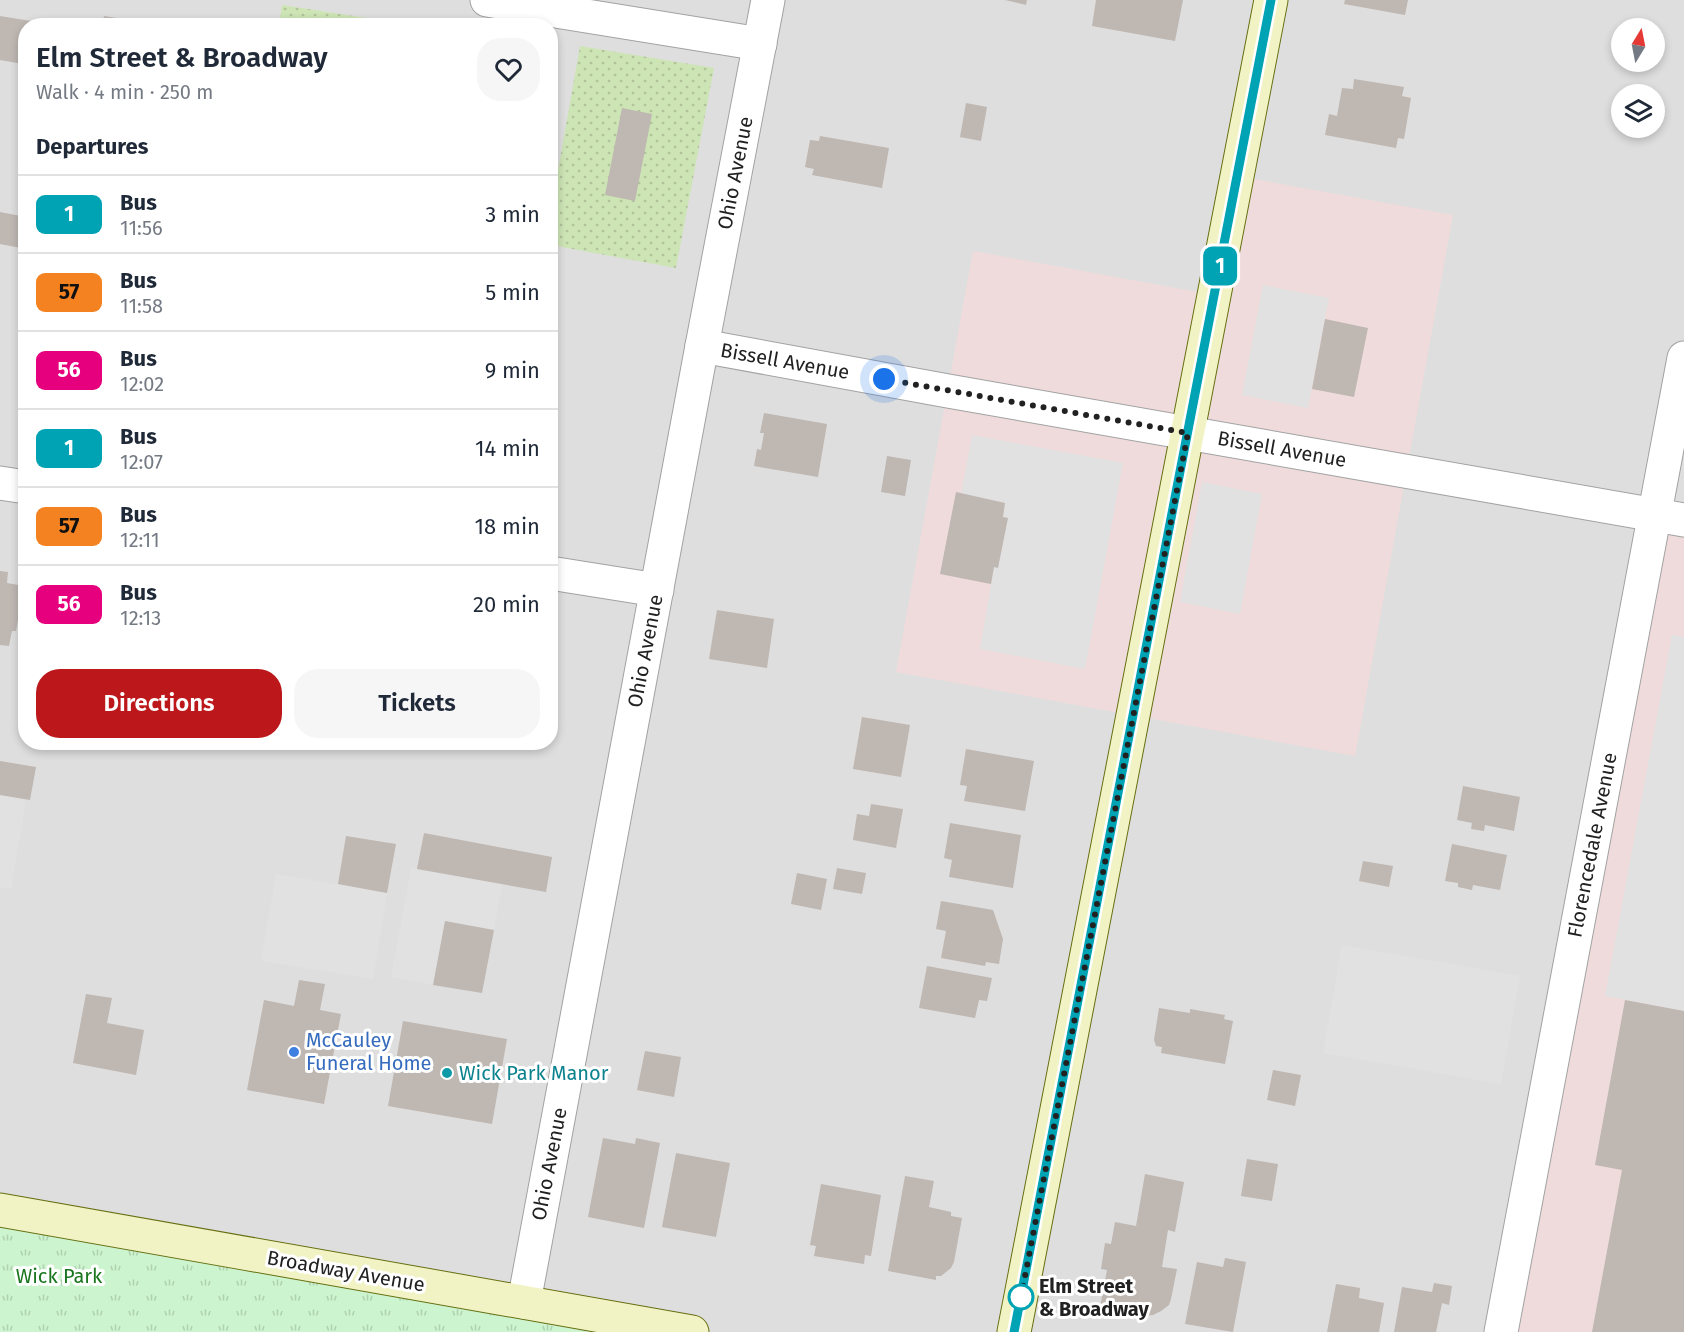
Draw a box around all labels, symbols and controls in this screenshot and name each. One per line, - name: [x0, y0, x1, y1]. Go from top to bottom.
- north arrow: [1611, 18, 1665, 72]
- map controls: [1611, 18, 1665, 138]
- button: heart: [477, 38, 540, 101]
- text: Elm Street & Broadway: [36, 41, 328, 74]
- text: Walk · 4 min · 250 m: [36, 80, 213, 104]
- button: layers: [1611, 84, 1665, 138]
- street label: Ohio Avenue: [712, 114, 758, 232]
- text: Departures: [36, 133, 148, 160]
- text: Bus: [120, 189, 157, 216]
- text: 1: [64, 201, 74, 227]
- text: 3 min: [485, 201, 540, 228]
- text: 11:56: [120, 216, 163, 240]
- line badge: 1: [1200, 246, 1240, 286]
- text: 1: [1215, 253, 1225, 279]
- text: Bus: [120, 267, 157, 294]
- text: 57: [59, 279, 79, 305]
- text: 5 min: [485, 279, 540, 306]
- text: 11:58: [120, 294, 163, 318]
- street label: Bissell Avenue: [719, 338, 851, 384]
- text: Bus: [120, 345, 157, 372]
- text: 56: [57, 357, 81, 383]
- text: 9 min: [485, 357, 540, 384]
- your location: [869, 364, 899, 394]
- text: 12:02: [120, 372, 164, 396]
- text: Bus: [120, 423, 157, 450]
- street label: Bissell Avenue: [1216, 426, 1348, 472]
- text: 1: [64, 435, 74, 461]
- text: 14 min: [475, 435, 540, 462]
- text: 12:07: [120, 450, 163, 474]
- text: Bus: [120, 501, 157, 528]
- text: 57: [59, 513, 79, 539]
- text: 18 min: [475, 513, 540, 540]
- text: 12:11: [120, 528, 160, 552]
- text: Bus: [120, 579, 157, 606]
- text: 56: [57, 591, 81, 617]
- text: 20 min: [473, 591, 540, 618]
- street label: Ohio Avenue: [622, 592, 668, 710]
- text: 12:13: [120, 606, 161, 630]
- button: Directions: [36, 669, 282, 738]
- button: Tickets: [294, 669, 540, 738]
- street label: Florencedale Avenue: [1562, 751, 1622, 939]
- place label: McCauley Funeral Home: [306, 1028, 432, 1075]
- marker: McCauley Funeral Home: [287, 1045, 301, 1059]
- place label: Wick Park Manor: [459, 1061, 609, 1085]
- marker: Wick Park Manor: [440, 1066, 454, 1080]
- street label: Ohio Avenue: [526, 1105, 572, 1223]
- street label: Broadway Avenue: [265, 1245, 427, 1297]
- park label: Wick Park: [16, 1264, 103, 1288]
- place label: Elm Street & Broadway: [1039, 1274, 1149, 1321]
- marker: Elm Street & Broadway: [1008, 1284, 1034, 1310]

